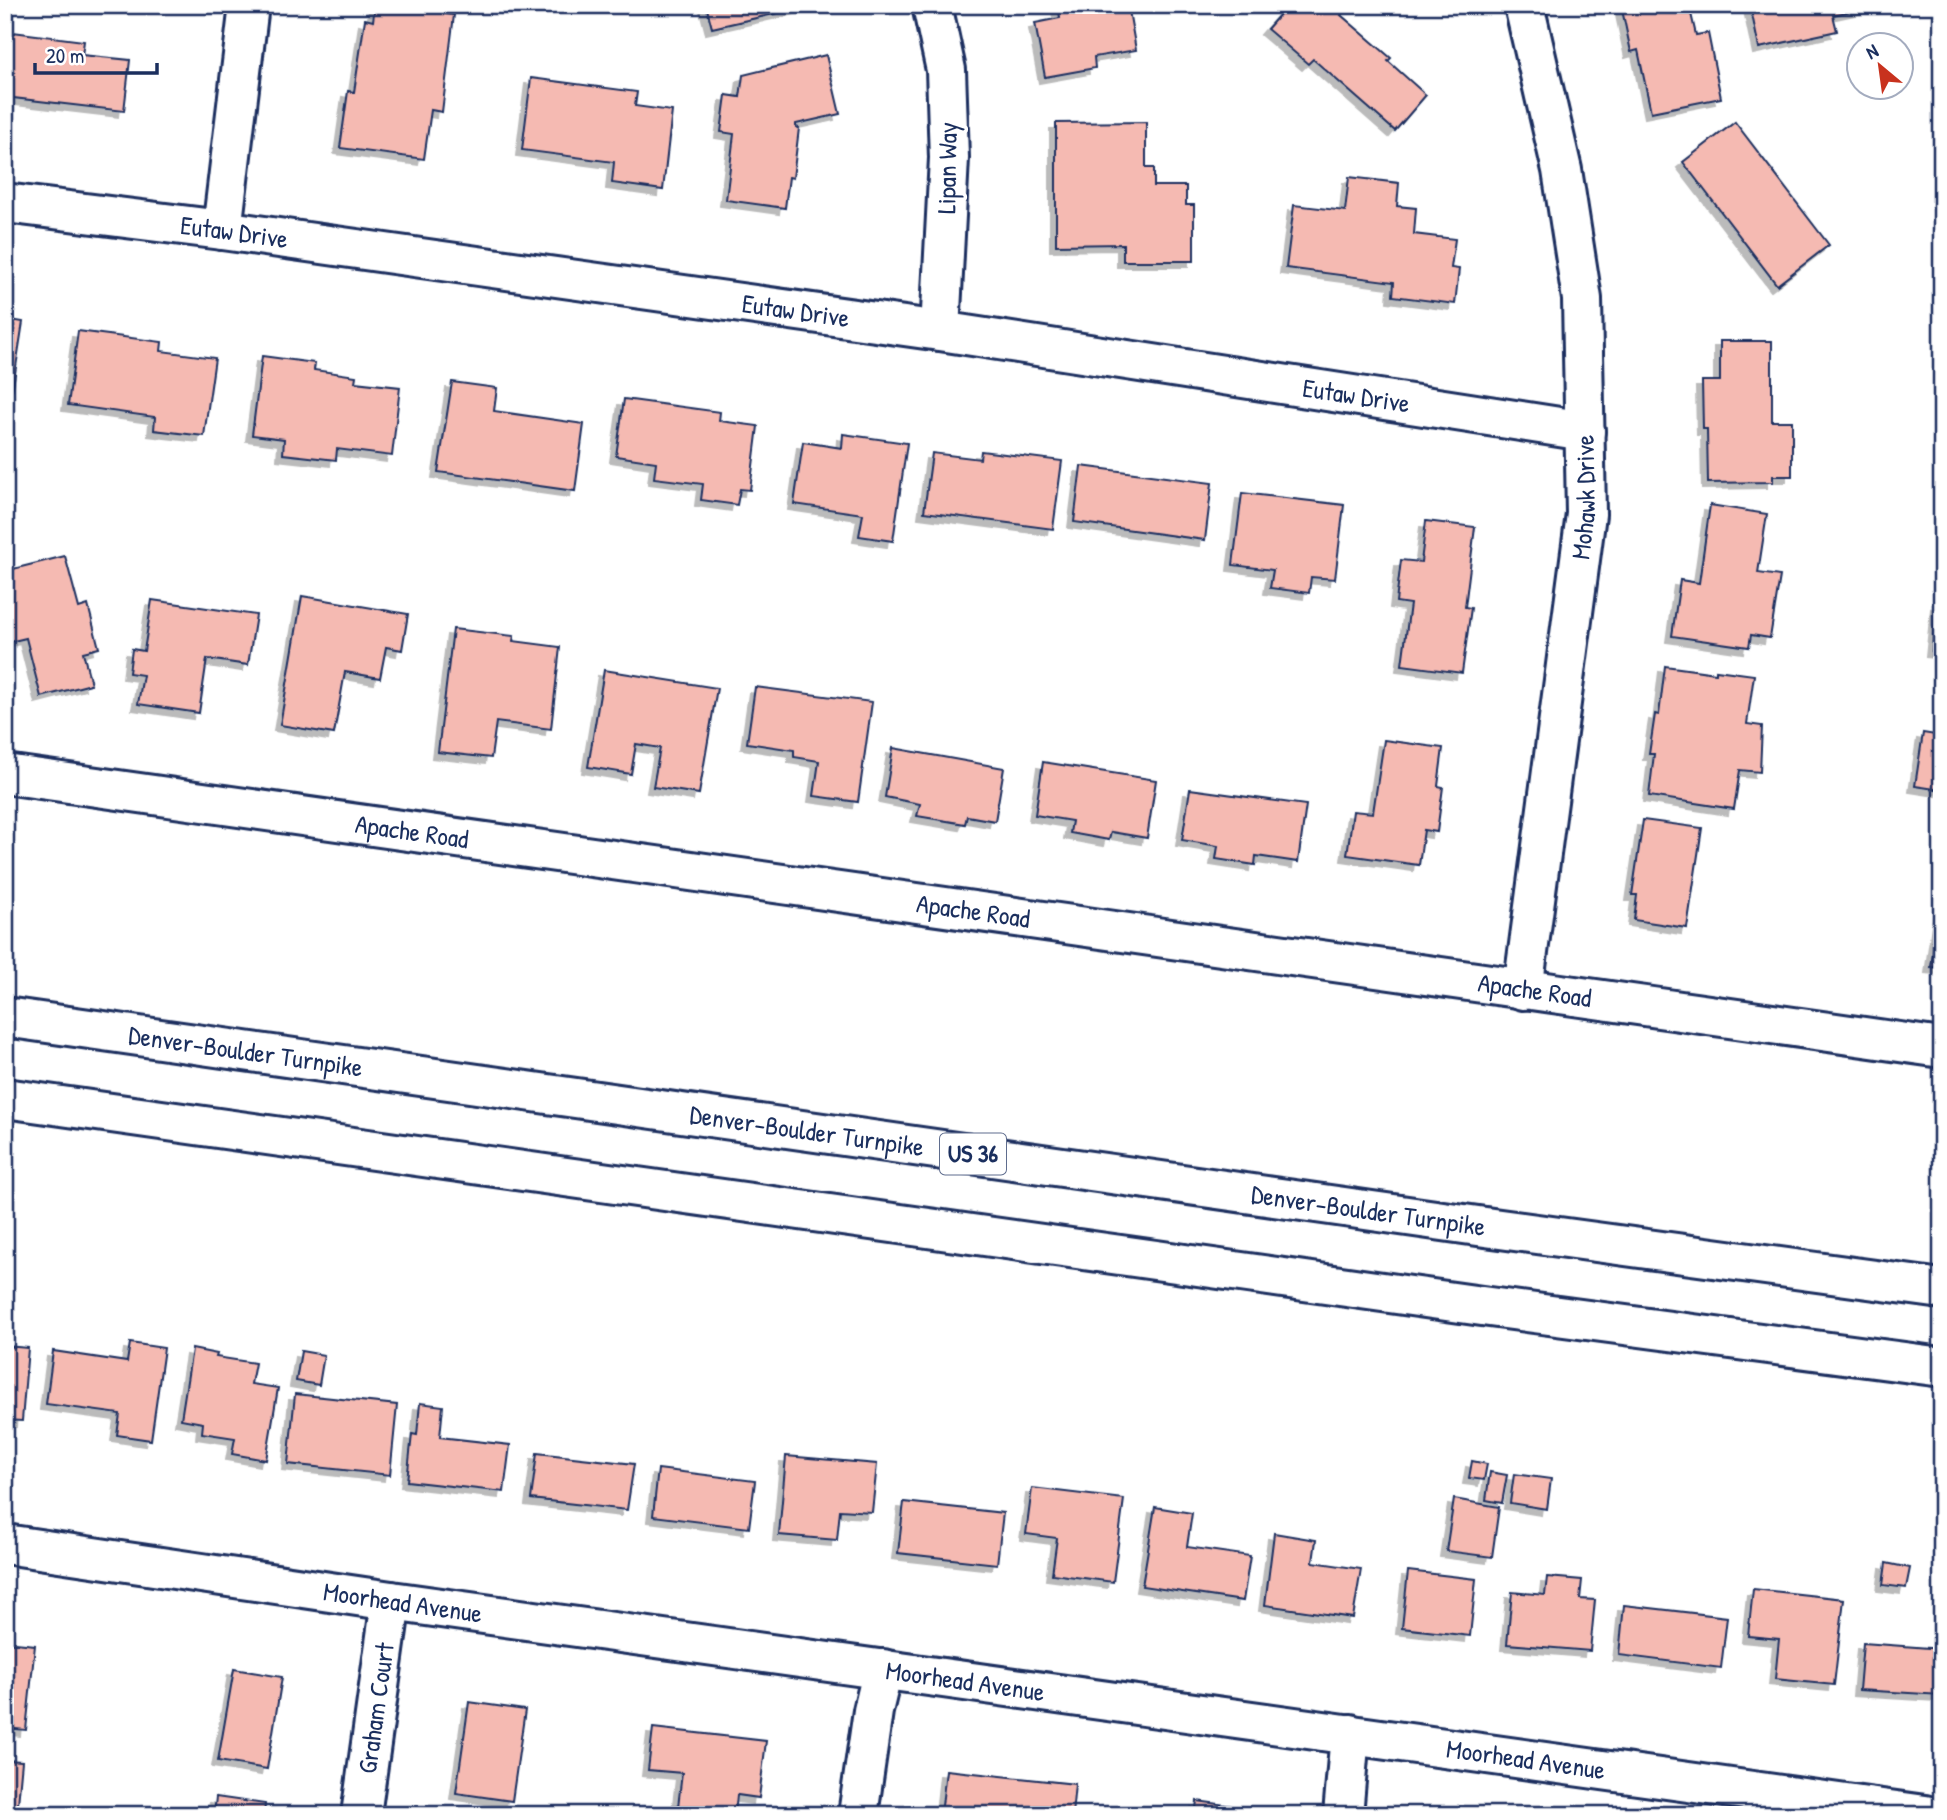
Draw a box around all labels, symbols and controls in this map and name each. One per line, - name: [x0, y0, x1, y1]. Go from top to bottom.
- scale bar: [35, 32, 158, 76]
- north arrow: [1846, 32, 1916, 102]
- text: N: [1861, 37, 1882, 65]
- text: 20 m: [46, 41, 84, 70]
- street label: Lipan Way: [928, 122, 965, 214]
- street label: Eutaw Drive: [179, 207, 290, 256]
- street label: Eutaw Drive: [740, 285, 852, 335]
- street label: Eutaw Drive: [1300, 369, 1412, 421]
- street label: Mohawk Drive: [1562, 434, 1603, 561]
- street label: Apache Road: [353, 806, 471, 856]
- street label: Apache Road: [915, 885, 1032, 936]
- street label: Apache Road: [1476, 965, 1594, 1015]
- street label: Denver–Boulder Turnpike: [126, 1017, 365, 1085]
- street label: Denver–Boulder Turnpike: [688, 1096, 926, 1164]
- road number: US 36: [940, 1134, 1006, 1174]
- street label: Denver–Boulder Turnpike: [1249, 1176, 1488, 1244]
- street label: Moorhead Avenue: [321, 1573, 484, 1631]
- street label: Graham Court: [349, 1639, 402, 1776]
- street label: Moorhead Avenue: [884, 1652, 1047, 1709]
- street label: Moorhead Avenue: [1444, 1730, 1608, 1787]

